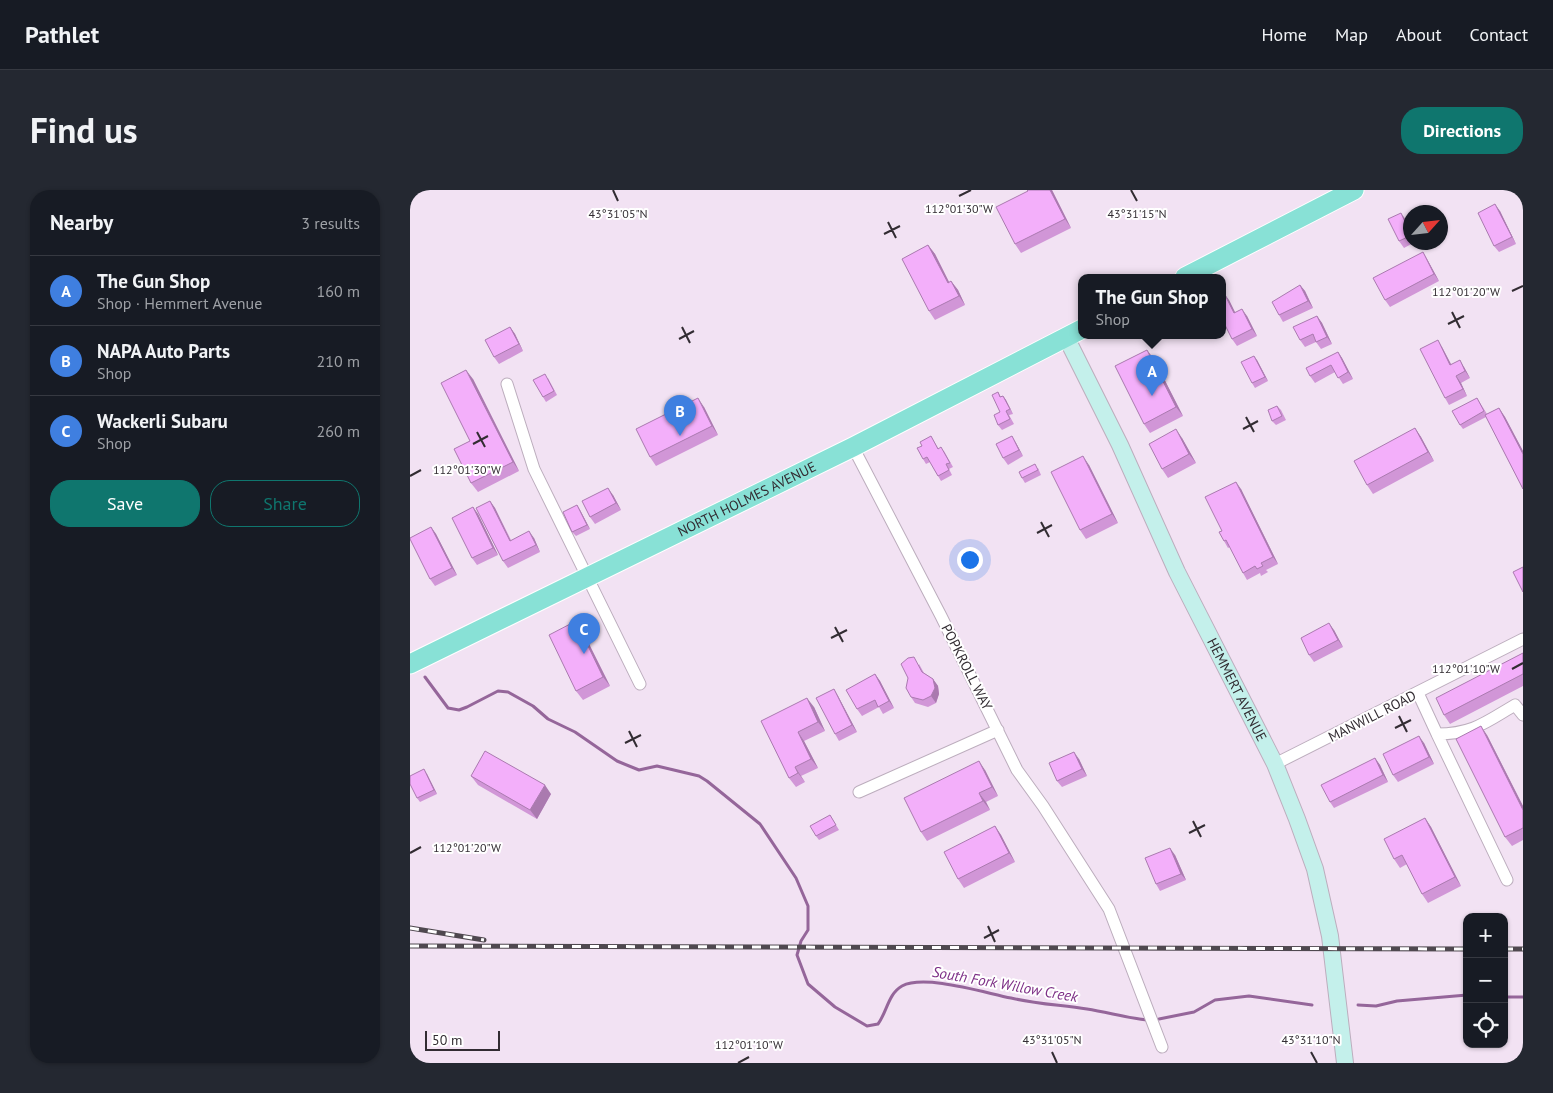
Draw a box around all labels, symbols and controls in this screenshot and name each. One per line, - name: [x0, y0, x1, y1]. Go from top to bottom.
- text: Pathlet: [25, 19, 99, 50]
- text: Home: [1261, 23, 1307, 46]
- text: Map: [1335, 23, 1368, 46]
- text: About: [1396, 23, 1442, 46]
- text: Contact: [1470, 23, 1528, 46]
- text: Find us: [30, 107, 138, 153]
- button: Directions: [1401, 107, 1523, 154]
- text: 112°01'30"W: [925, 201, 993, 216]
- north arrow: [1403, 205, 1448, 250]
- text: 43°31'05"N: [588, 206, 648, 221]
- text: 43°31'15"N: [1107, 206, 1167, 221]
- text: Nearby: [50, 209, 113, 236]
- text: 3 results: [301, 213, 360, 233]
- text: The Gun Shop: [97, 269, 210, 293]
- popup: [1078, 274, 1226, 339]
- text: A: [61, 281, 71, 301]
- text: 160 m: [317, 281, 360, 301]
- text: 112°01'20"W: [1432, 284, 1500, 299]
- text: The Gun Shop: [1095, 285, 1209, 309]
- text: Shop · Hemmert Avenue: [97, 293, 262, 313]
- text: Shop: [1095, 309, 1130, 329]
- text: NAPA Auto Parts: [97, 339, 230, 363]
- text: B: [61, 351, 71, 371]
- text: 210 m: [317, 351, 360, 371]
- pin: A: [1136, 355, 1168, 396]
- text: Shop: [97, 363, 131, 383]
- pin: B: [664, 395, 696, 436]
- text: Wackerli Subaru: [97, 409, 228, 433]
- text: C: [62, 421, 70, 441]
- text: 260 m: [317, 421, 360, 441]
- text: Shop: [97, 433, 131, 453]
- street label: NORTH HOLMES AVENUE: [674, 457, 819, 541]
- text: 112°01'30"W: [433, 462, 501, 477]
- button: Save: [50, 480, 200, 527]
- button: Share: [210, 480, 360, 527]
- your location: [957, 547, 983, 573]
- pin: C: [568, 613, 600, 654]
- street label: POPKROLL WAY: [938, 621, 997, 713]
- street label: HEMMERT AVENUE: [1203, 635, 1271, 744]
- text: 112°01'10"W: [1432, 661, 1500, 676]
- street label: MANWILL ROAD: [1325, 686, 1419, 746]
- text: 112°01'20"W: [433, 840, 501, 855]
- map controls: [1463, 913, 1508, 1048]
- button: +: [1463, 913, 1508, 958]
- button: −: [1463, 958, 1508, 1003]
- water label: South Fork Willow Creek: [931, 962, 1081, 1006]
- button: locate: [1463, 1003, 1508, 1048]
- scale bar: [425, 1028, 500, 1051]
- text: 50 m: [432, 1031, 462, 1049]
- text: 43°31'05"N: [1022, 1032, 1082, 1047]
- text: 43°31'10"N: [1281, 1032, 1341, 1047]
- text: 112°01'10"W: [715, 1037, 783, 1052]

